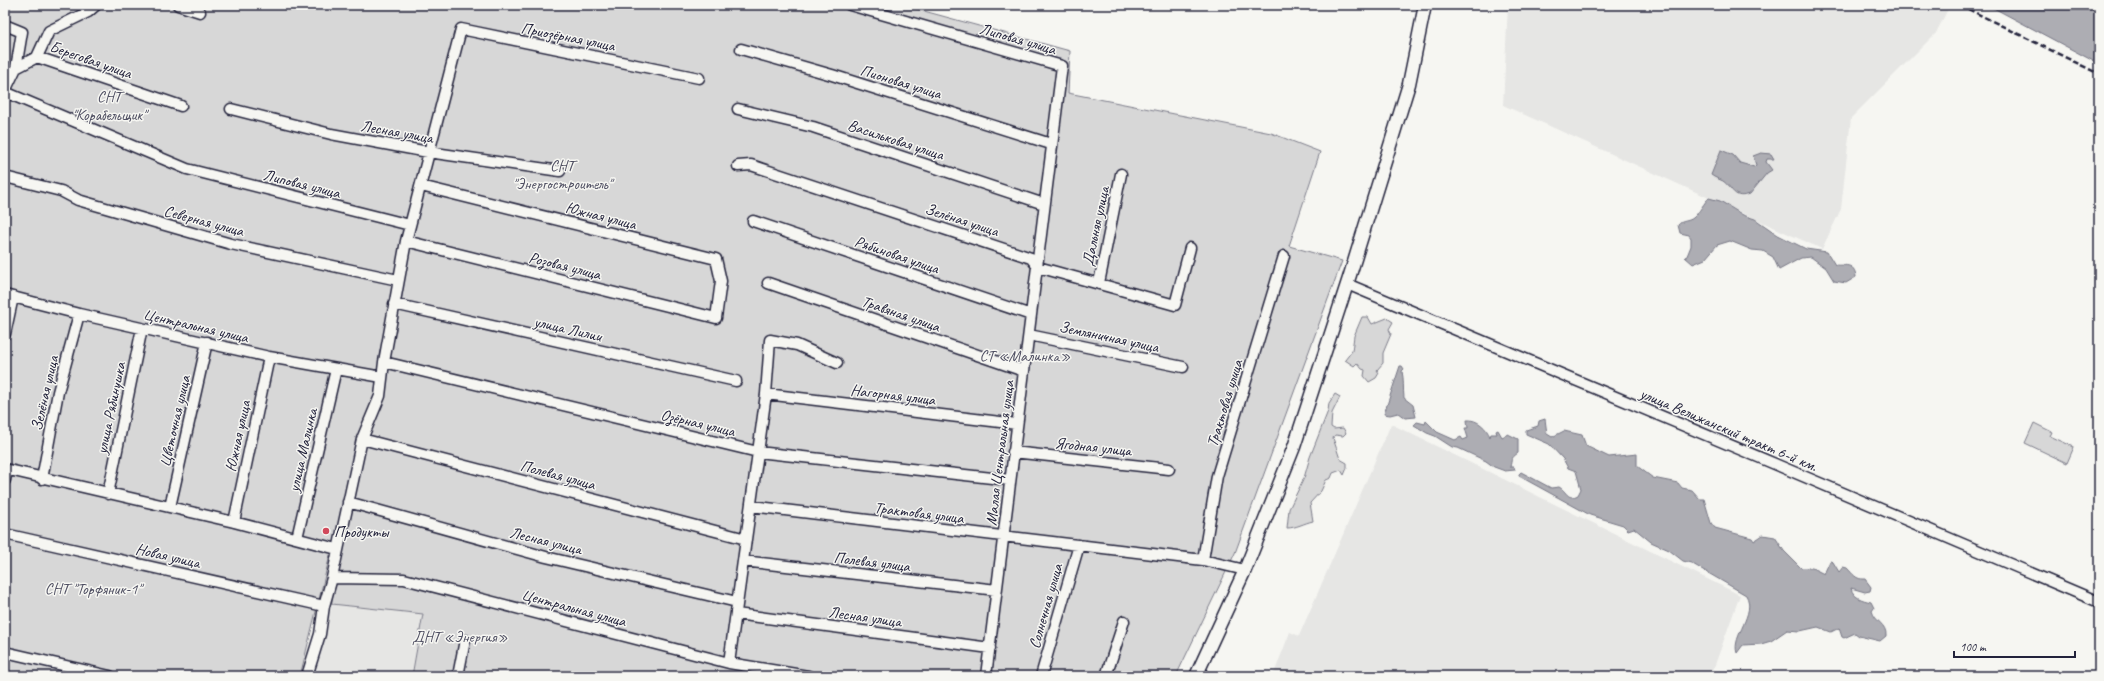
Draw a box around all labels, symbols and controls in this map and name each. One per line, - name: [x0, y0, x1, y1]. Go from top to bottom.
- street label: Приозёрная улица: [519, 18, 618, 56]
- street label: Липовая улица: [977, 19, 1059, 60]
- street label: Береговая улица: [47, 37, 136, 84]
- street label: Пионовая улица: [858, 60, 945, 104]
- park label: СНТ "Корабельщик": [72, 87, 149, 125]
- street label: Васильковая улица: [845, 115, 948, 165]
- street label: Лесная улица: [359, 116, 436, 148]
- park label: СНТ "Энергостроитель": [512, 156, 615, 194]
- street label: Липовая улица: [261, 165, 343, 203]
- street label: Дальняя улица: [1078, 183, 1114, 268]
- street label: Южная улица: [563, 198, 640, 235]
- street label: Зелёная улица: [922, 199, 1002, 242]
- street label: Северная улица: [162, 201, 247, 241]
- street label: Рябиновая улица: [852, 231, 943, 279]
- street label: Розовая улица: [527, 247, 604, 285]
- street label: Травяная улица: [859, 291, 943, 337]
- street label: Центральная улица: [141, 304, 251, 348]
- street label: улица Лилии: [531, 311, 605, 347]
- street label: Земляничная улица: [1057, 317, 1162, 358]
- park label: CТ «Малинка»: [980, 346, 1071, 366]
- street label: Зелёная улица: [27, 352, 64, 433]
- street label: Трактовая улица: [1202, 356, 1248, 449]
- street label: улица Рябинушка: [91, 360, 131, 457]
- street label: Цветочная улица: [155, 373, 195, 469]
- street label: Малая Центральная улица: [981, 379, 1019, 527]
- street label: Нагорная улица: [849, 380, 937, 410]
- street label: улица Велижанский тракт 6-й км.: [1636, 383, 1821, 477]
- street label: Южная улица: [221, 397, 256, 473]
- street label: улица Малинка: [283, 405, 323, 495]
- street label: Озёрная улица: [659, 405, 738, 442]
- street label: Ягодная улица: [1054, 433, 1134, 461]
- street label: Полевая улица: [518, 455, 598, 495]
- street label: Трактовая улица: [873, 498, 966, 529]
- place label: Продукты: [334, 522, 390, 542]
- street label: Лесная улица: [508, 522, 585, 560]
- marker: Продукты: [321, 526, 331, 536]
- street label: Новая улица: [134, 539, 203, 573]
- street label: Полевая улица: [833, 547, 912, 577]
- street label: Солнечная улица: [1024, 561, 1068, 651]
- park label: СНТ "Торфяник-1": [45, 579, 145, 599]
- street label: Центральная улица: [519, 584, 629, 632]
- street label: Лесная улица: [827, 602, 904, 632]
- park label: ДНТ «Энергия»: [412, 627, 508, 647]
- scale bar: [1954, 633, 2075, 659]
- text: 100 m: [1960, 639, 1987, 655]

